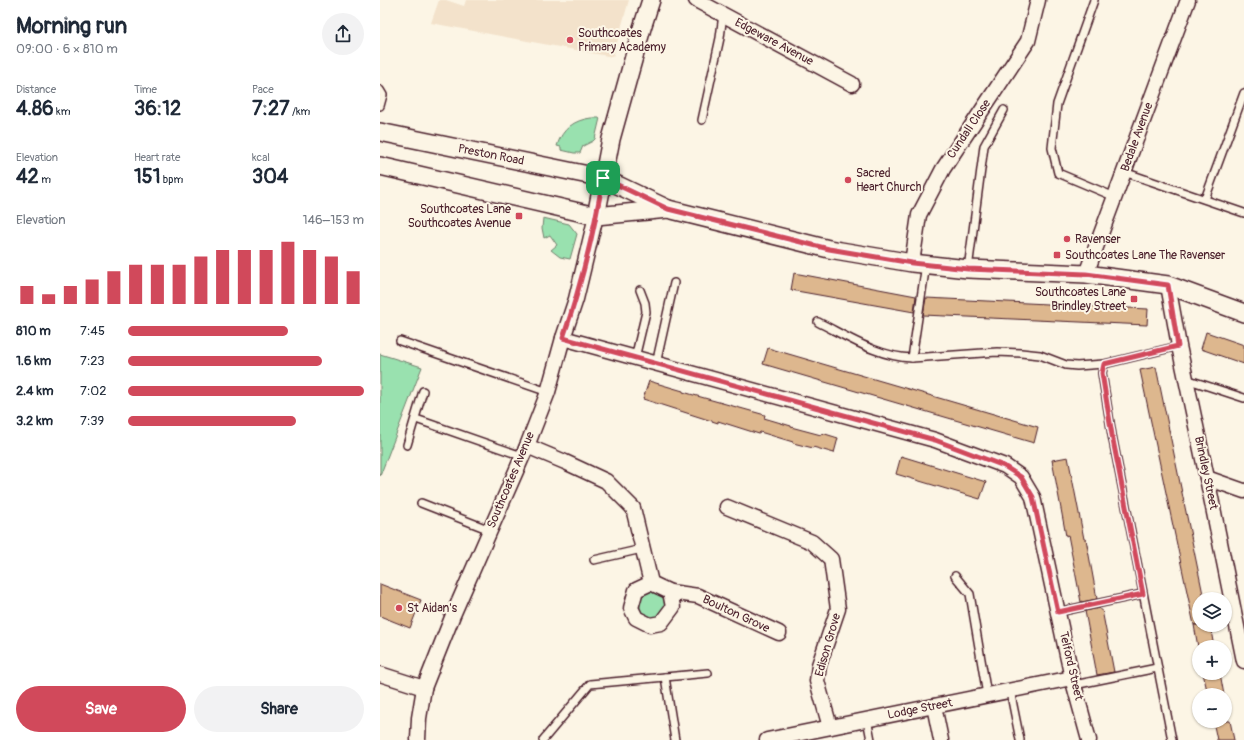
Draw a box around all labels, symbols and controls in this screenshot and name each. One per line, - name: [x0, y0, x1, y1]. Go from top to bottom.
- text: Morning run: [16, 12, 127, 40]
- button: share: [322, 13, 364, 55]
- street label: Edgeware Avenue: [732, 15, 816, 69]
- place label: Southcoates Primary Academy: [578, 26, 666, 55]
- marker: Southcoates Primary Academy: [565, 35, 575, 45]
- text: 09:00 · 6 × 810 m: [16, 41, 118, 57]
- text: Distance: [16, 83, 56, 96]
- text: Time: [134, 83, 157, 96]
- text: Pace: [252, 83, 274, 96]
- text: 4.86: [16, 96, 54, 121]
- text: 36:12: [134, 96, 181, 121]
- text: 7:27: [252, 96, 290, 121]
- street label: Cundall Close: [944, 97, 994, 161]
- street label: Bedale Avenue: [1118, 100, 1156, 174]
- text: km: [54, 105, 70, 118]
- text: /km: [290, 105, 310, 118]
- street label: Preston Road: [457, 141, 525, 169]
- text: Elevation: [16, 151, 58, 164]
- text: Heart rate: [134, 151, 180, 164]
- text: kcal: [252, 151, 270, 164]
- pin: [586, 161, 620, 195]
- text: 42: [16, 164, 39, 189]
- text: 151: [134, 164, 160, 189]
- text: 304: [252, 164, 288, 189]
- place label: Sacred Heart Church: [856, 166, 922, 195]
- icon: arrive: [592, 167, 614, 189]
- text: m: [39, 173, 51, 186]
- text: bpm: [160, 173, 183, 186]
- marker: Sacred Heart Church: [843, 175, 853, 185]
- place label: Southcoates Lane Southcoates Avenue: [408, 202, 511, 231]
- marker: Southcoates Lane Southcoates Avenue: [514, 211, 524, 221]
- text: Elevation: [16, 212, 66, 228]
- text: 146–153 m: [302, 212, 364, 228]
- place label: Ravenser: [1075, 232, 1121, 247]
- marker: Ravenser: [1062, 234, 1072, 244]
- place label: Southcoates Lane The Ravenser: [1065, 248, 1226, 263]
- marker: Southcoates Lane The Ravenser: [1052, 250, 1062, 260]
- place label: Southcoates Lane Brindley Street: [1035, 285, 1126, 314]
- marker: Southcoates Lane Brindley Street: [1129, 294, 1139, 304]
- text: 810 m: [16, 323, 51, 339]
- text: 7:45: [80, 323, 105, 339]
- text: 1.6 km: [16, 353, 51, 369]
- text: 7:23: [80, 353, 104, 369]
- text: 2.4 km: [16, 383, 53, 399]
- text: 7:02: [80, 383, 107, 399]
- text: 3.2 km: [16, 413, 53, 429]
- text: 7:39: [80, 413, 104, 429]
- street label: Southcoates Avenue: [484, 429, 538, 530]
- street label: Brindley Street: [1191, 435, 1221, 511]
- street label: Boulton Grove: [700, 592, 772, 636]
- map controls: [1192, 592, 1232, 728]
- button: layers: [1192, 592, 1232, 632]
- place label: St Aidan's: [407, 601, 458, 616]
- marker: St Aidan's: [394, 603, 404, 613]
- street label: Edison Grove: [812, 612, 844, 678]
- street label: Telford Street: [1056, 630, 1086, 702]
- button: +: [1192, 640, 1232, 680]
- button: Save: [16, 686, 186, 732]
- button: Share: [194, 686, 364, 732]
- button: −: [1192, 688, 1232, 728]
- street label: Lodge Street: [886, 695, 954, 723]

